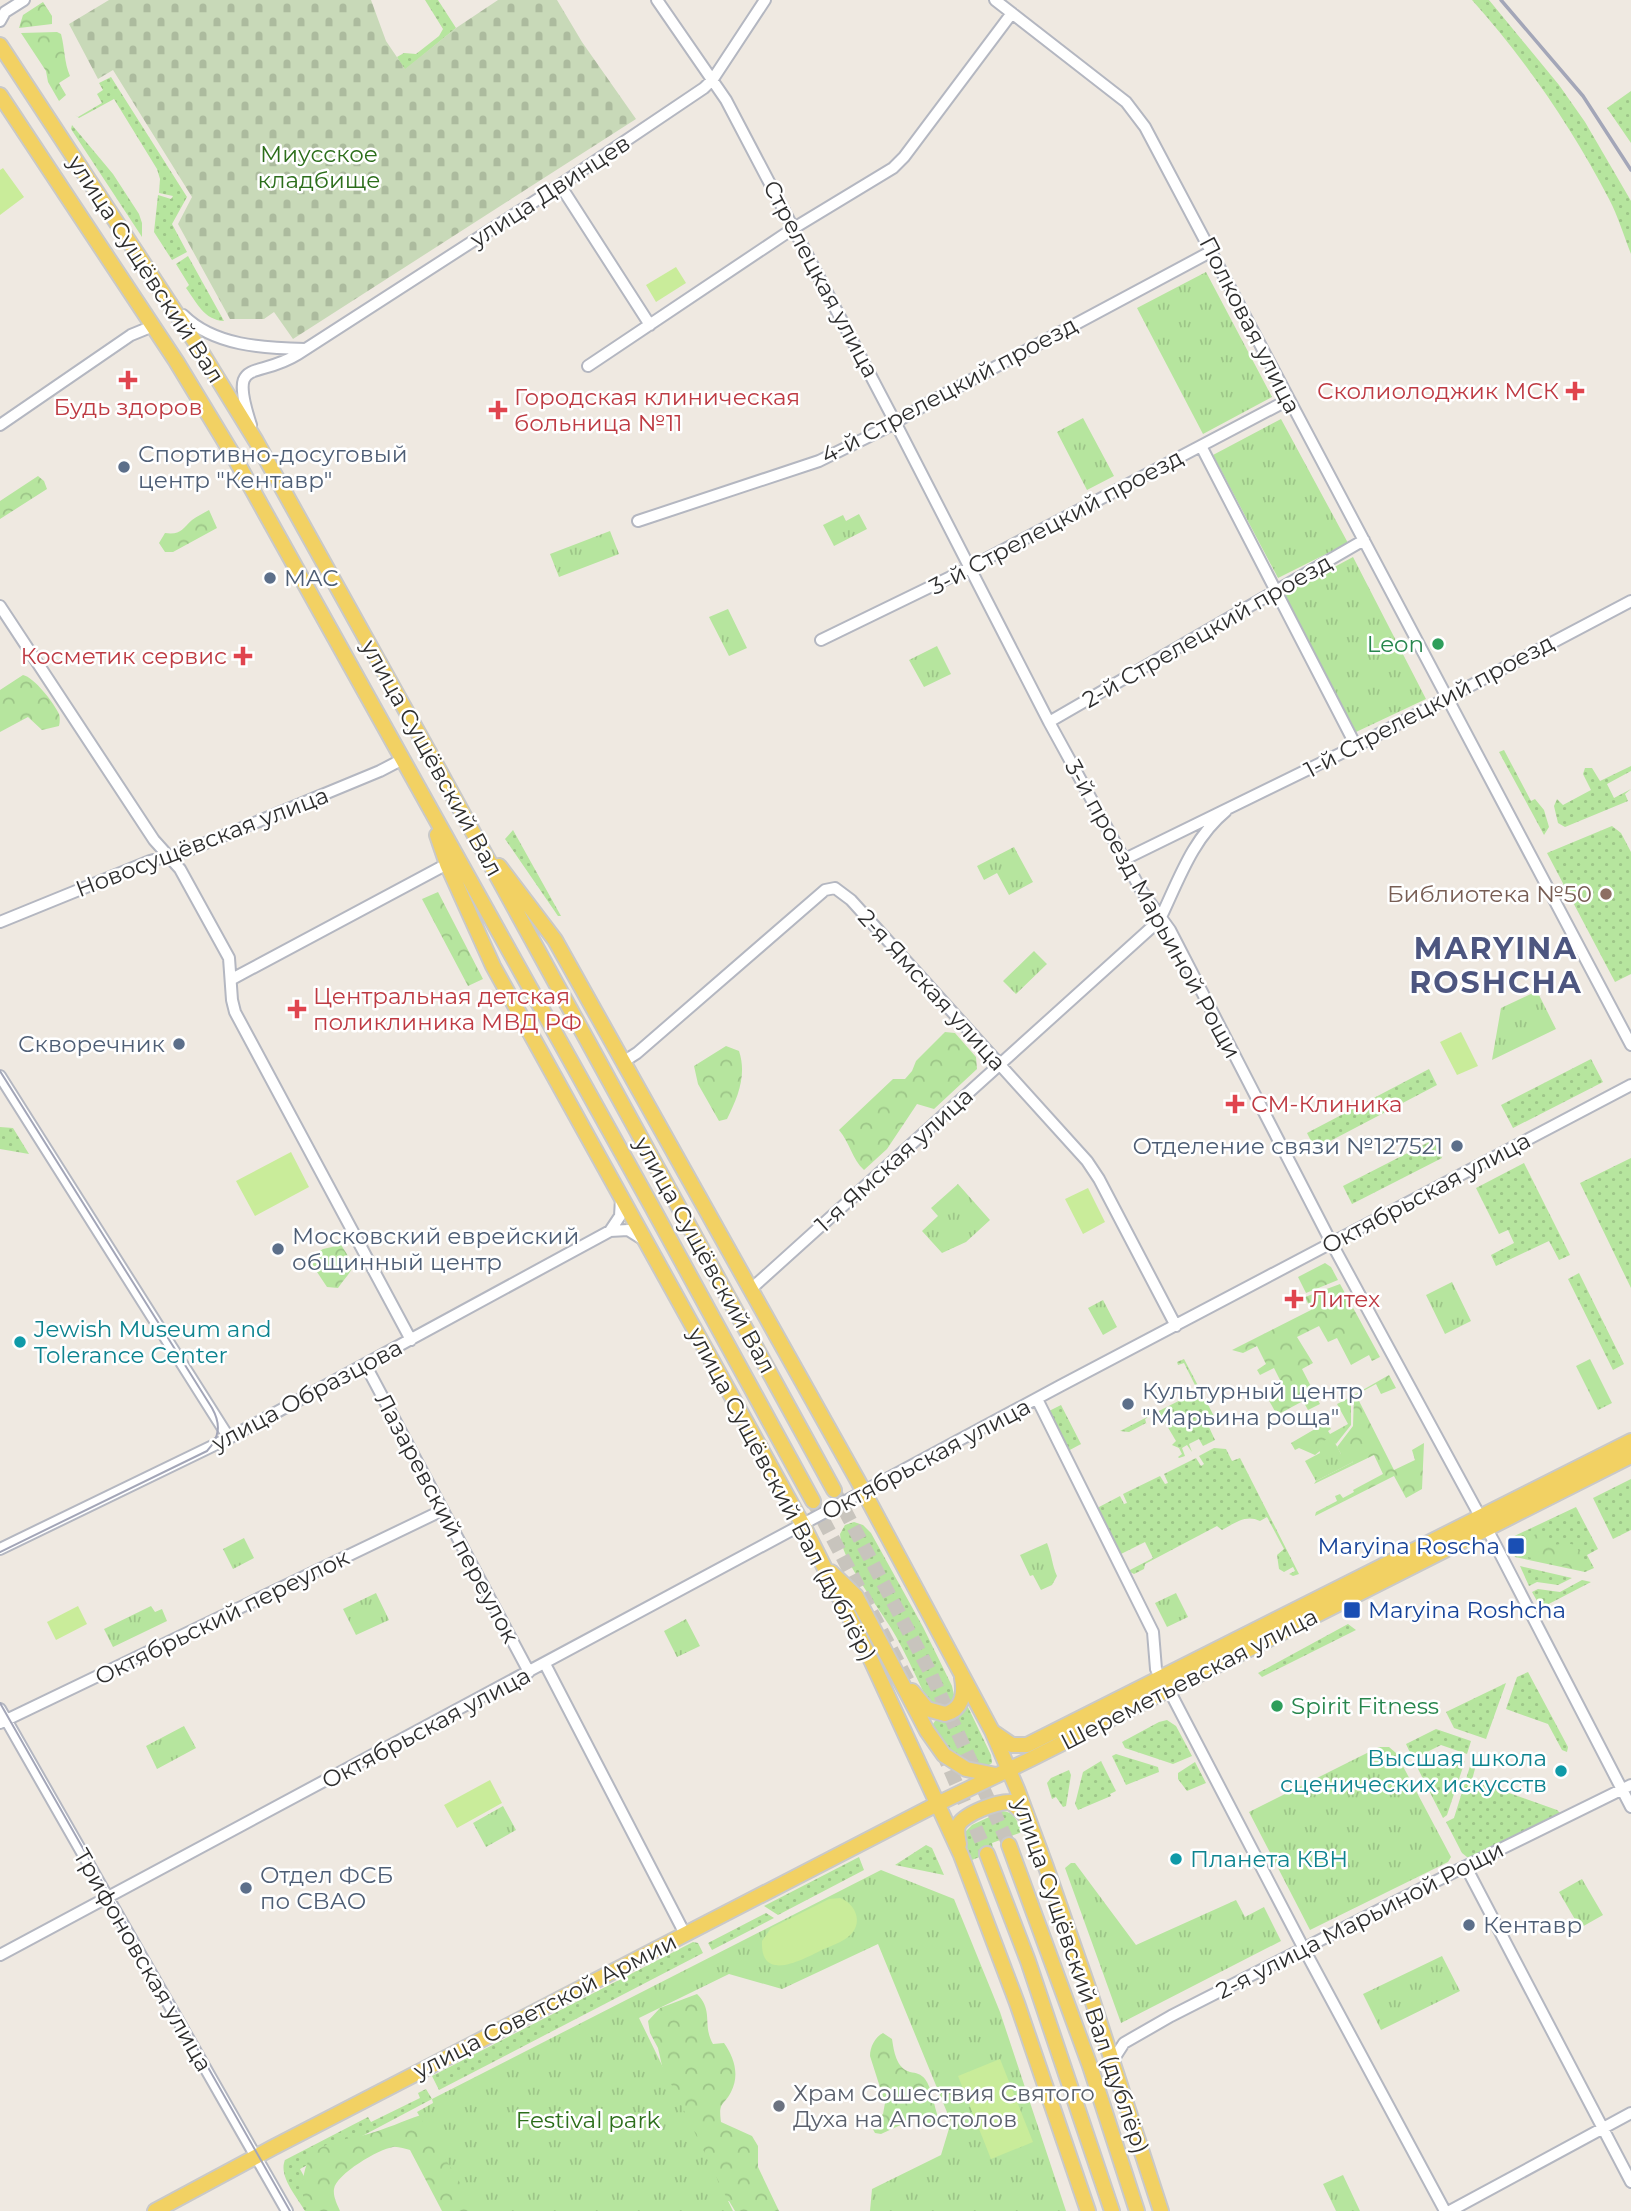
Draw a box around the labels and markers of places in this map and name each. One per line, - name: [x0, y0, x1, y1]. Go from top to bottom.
- marker: Будь здоров: [118, 370, 138, 390]
- place label: Сколиолоджик МСК: [1317, 377, 1559, 405]
- marker: Сколиолоджик МСК: [1565, 381, 1585, 401]
- place label: Городская клиническая больница №11: [514, 383, 800, 437]
- place label: Будь здоров: [54, 393, 202, 421]
- marker: Городская клиническая больница №11: [488, 400, 508, 420]
- place label: Спортивно-досуговый центр "Кентавр": [138, 440, 408, 494]
- marker: Спортивно-досуговый центр "Кентавр": [116, 459, 132, 475]
- place label: MAC: [284, 564, 339, 592]
- marker: MAC: [262, 570, 278, 586]
- place label: Leon: [1367, 630, 1424, 658]
- marker: Leon: [1430, 636, 1446, 652]
- place label: Косметик сервис: [21, 642, 227, 670]
- marker: Косметик сервис: [233, 646, 253, 666]
- place label: Библиотека №50: [1387, 880, 1592, 908]
- marker: Библиотека №50: [1598, 886, 1614, 902]
- place label: Центральная детская поликлиника МВД РФ: [313, 982, 582, 1036]
- marker: Центральная детская поликлиника МВД РФ: [287, 999, 307, 1019]
- place label: Скворечник: [18, 1030, 166, 1058]
- marker: Скворечник: [171, 1036, 187, 1052]
- place label: СМ-Клиника: [1251, 1090, 1402, 1118]
- marker: СМ-Клиника: [1225, 1094, 1245, 1114]
- place label: Отделение связи №127521: [1132, 1132, 1443, 1160]
- marker: Отделение связи №127521: [1449, 1138, 1465, 1154]
- place label: Московский еврейский общинный центр: [292, 1222, 579, 1276]
- marker: Московский еврейский общинный центр: [270, 1241, 286, 1257]
- place label: Литех: [1310, 1285, 1380, 1313]
- marker: Литех: [1284, 1289, 1304, 1309]
- place label: Jewish Museum and Tolerance Center: [33, 1315, 272, 1369]
- marker: Jewish Museum and Tolerance Center: [12, 1334, 28, 1350]
- place label: Культурный центр "Марьина роща": [1142, 1377, 1363, 1431]
- marker: Культурный центр "Марьина роща": [1120, 1396, 1136, 1412]
- place label: Maryina Roscha: [1317, 1532, 1500, 1560]
- marker: Maryina Roscha: [1506, 1536, 1526, 1556]
- place label: Maryina Roshcha: [1368, 1596, 1566, 1624]
- marker: Maryina Roshcha: [1342, 1600, 1362, 1620]
- place label: Spirit Fitness: [1291, 1692, 1439, 1720]
- marker: Spirit Fitness: [1269, 1698, 1285, 1714]
- place label: Высшая школа сценических искусств: [1280, 1744, 1547, 1798]
- marker: Высшая школа сценических искусств: [1553, 1763, 1569, 1779]
- place label: Планета КВН: [1190, 1845, 1348, 1873]
- marker: Планета КВН: [1168, 1851, 1184, 1867]
- place label: Отдел ФСБ по СВАО: [260, 1861, 393, 1915]
- marker: Отдел ФСБ по СВАО: [238, 1880, 254, 1896]
- place label: Кентавр: [1483, 1911, 1582, 1939]
- marker: Кентавр: [1461, 1917, 1477, 1933]
- place label: Храм Сошествия Святого Духа на Апостолов: [793, 2079, 1095, 2133]
- marker: Храм Сошествия Святого Духа на Апостолов: [771, 2098, 787, 2114]

